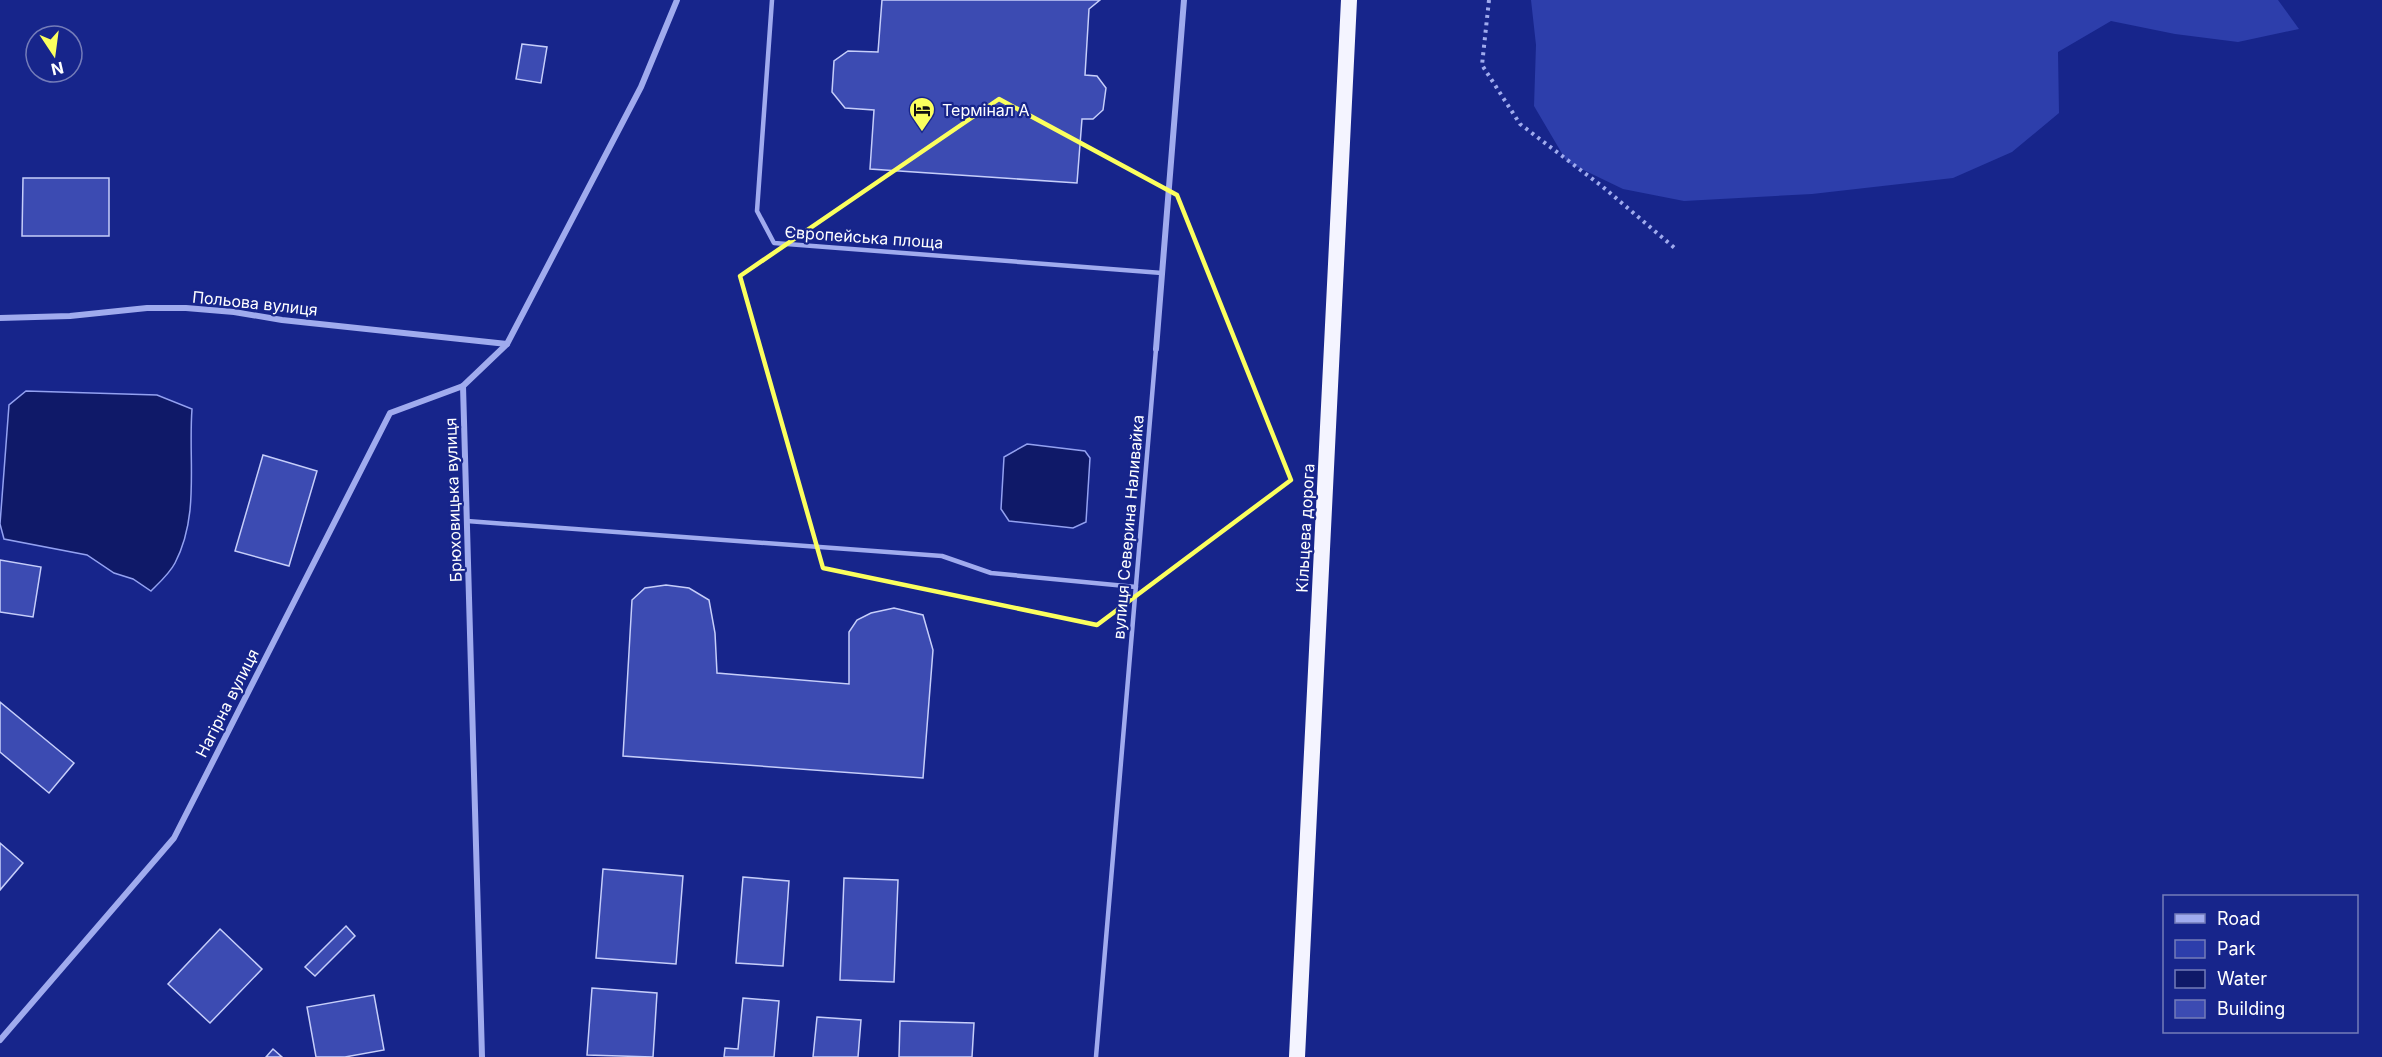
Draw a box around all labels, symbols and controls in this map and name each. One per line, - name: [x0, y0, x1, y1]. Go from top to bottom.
- north arrow: [24, 24, 84, 84]
- text: N: [49, 57, 66, 80]
- hotel icon: Термінал А: [907, 95, 937, 133]
- place label: Термінал А: [942, 100, 1030, 120]
- street label: Європейська площа: [784, 221, 944, 253]
- street label: Польова вулиця: [191, 286, 319, 320]
- street label: вулиця Северина Наливайка: [1108, 414, 1148, 640]
- street label: Брюховицька вулиця: [440, 417, 466, 583]
- street label: Кільцева дорога: [1292, 463, 1318, 593]
- street label: Нагірна вулиця: [191, 645, 263, 761]
- legend: [2163, 895, 2358, 1033]
- text: Road: [2217, 908, 2260, 929]
- text: Park: [2217, 938, 2256, 959]
- text: Water: [2217, 968, 2267, 989]
- text: Building: [2217, 998, 2285, 1019]

